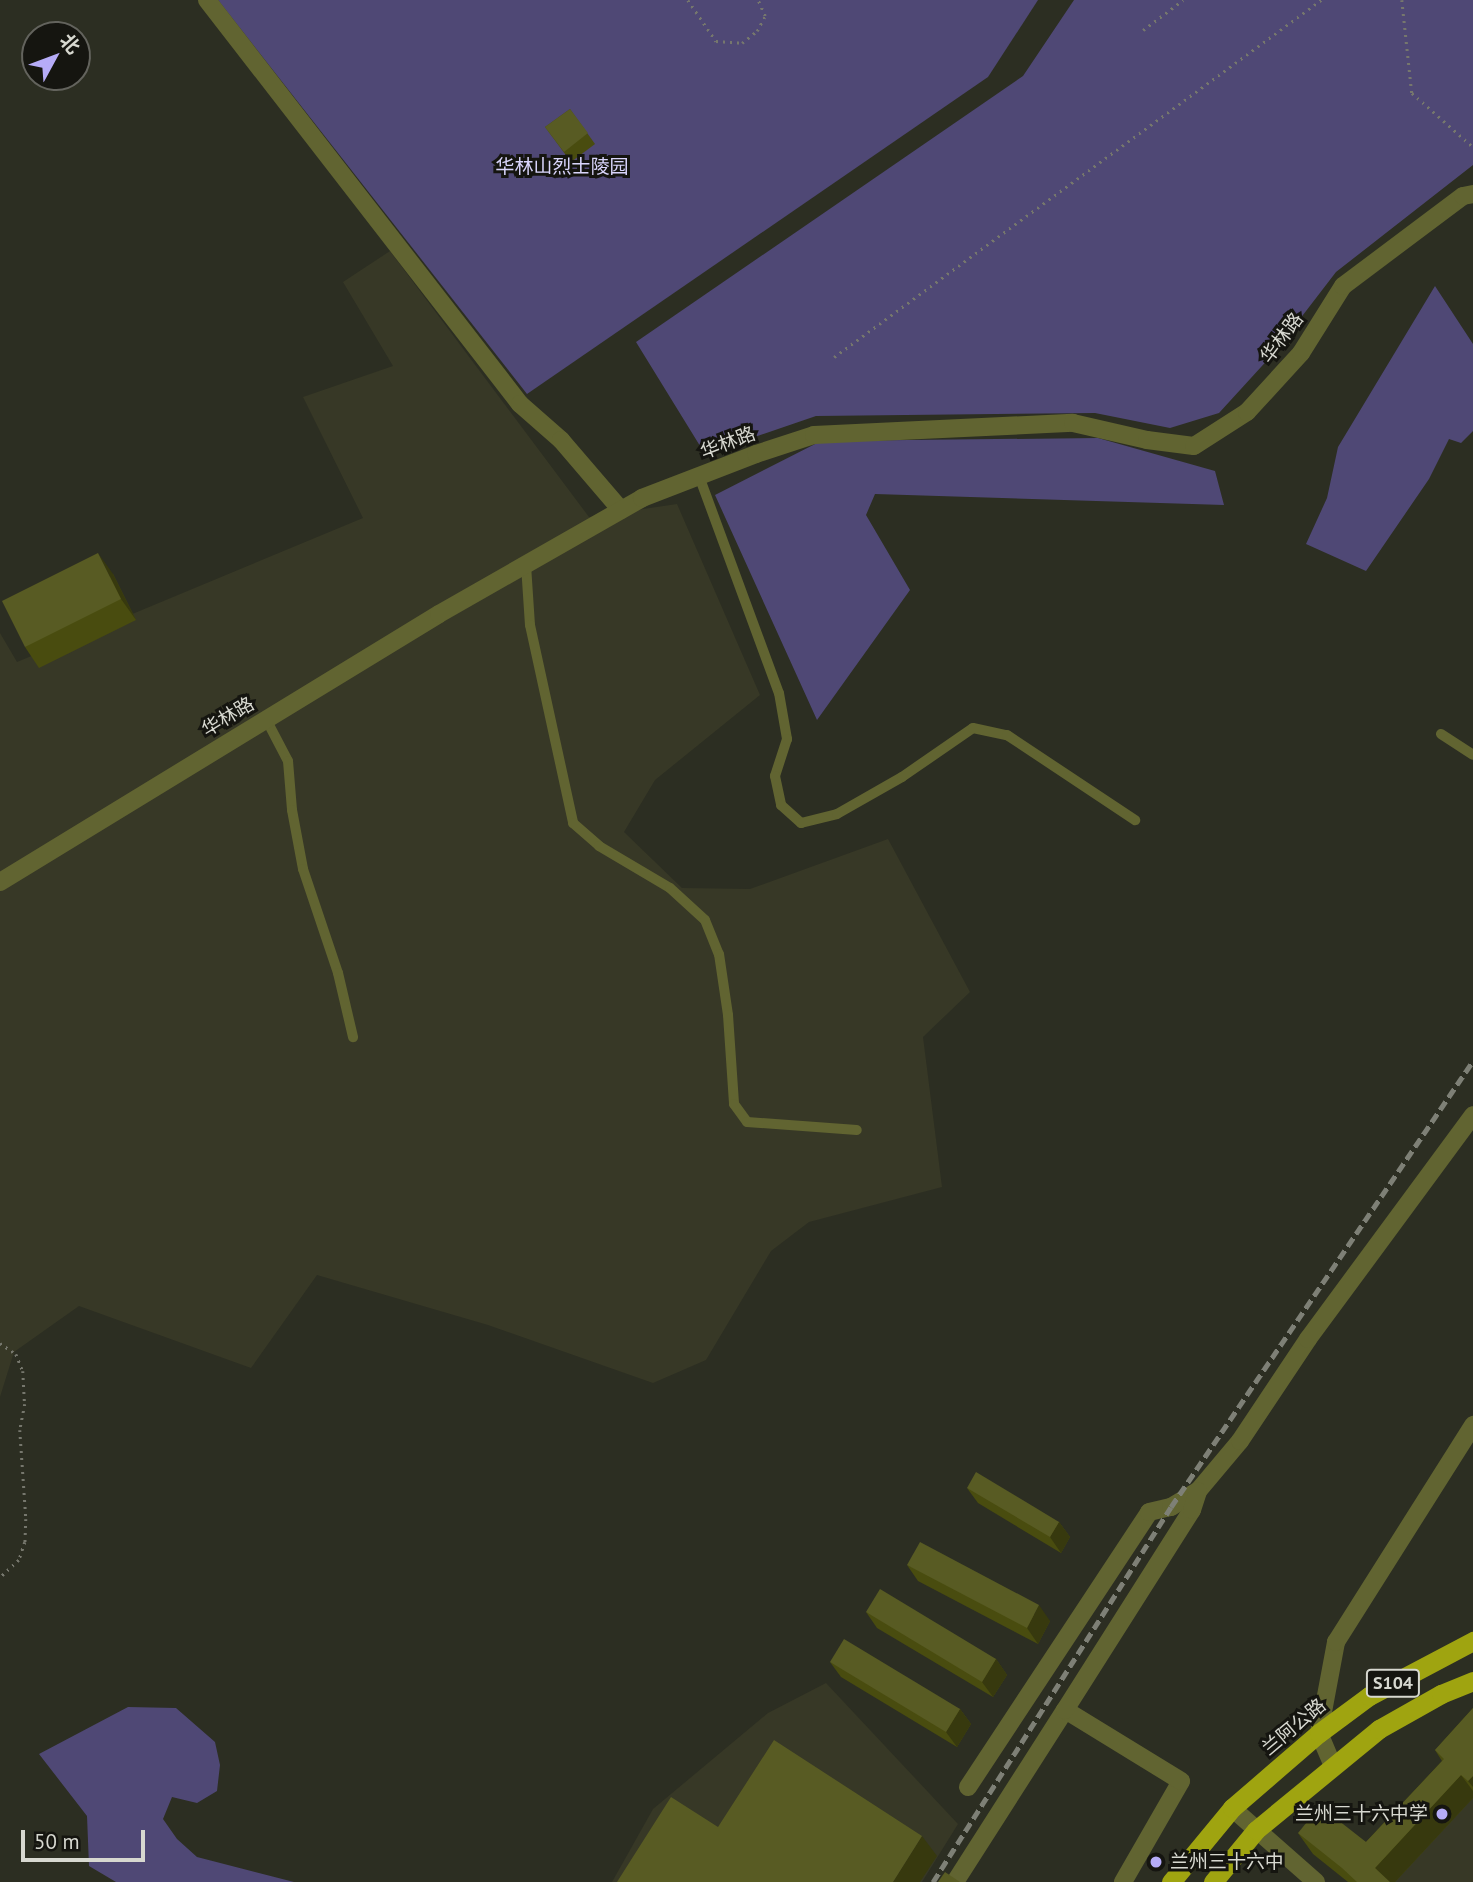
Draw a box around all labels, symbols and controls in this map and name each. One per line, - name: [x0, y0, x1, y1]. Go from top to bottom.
- north arrow: [21, 21, 91, 91]
- text: 北: [55, 28, 86, 59]
- park label: 华林山烈士陵园: [496, 156, 628, 178]
- street label: 华林路: [1256, 308, 1308, 368]
- street label: 华林路: [697, 422, 759, 464]
- street label: 华林路: [198, 693, 258, 741]
- road number: S104: [1365, 1668, 1421, 1698]
- street label: 兰阿公路: [1258, 1694, 1330, 1760]
- place label: 兰州三十六中学: [1295, 1803, 1428, 1825]
- marker: 兰州三十六中学: [1434, 1806, 1450, 1822]
- scale bar: [24, 1815, 149, 1859]
- text: 50 m: [34, 1828, 80, 1855]
- place label: 兰州三十六中: [1170, 1851, 1284, 1873]
- marker: 兰州三十六中: [1148, 1854, 1164, 1870]

